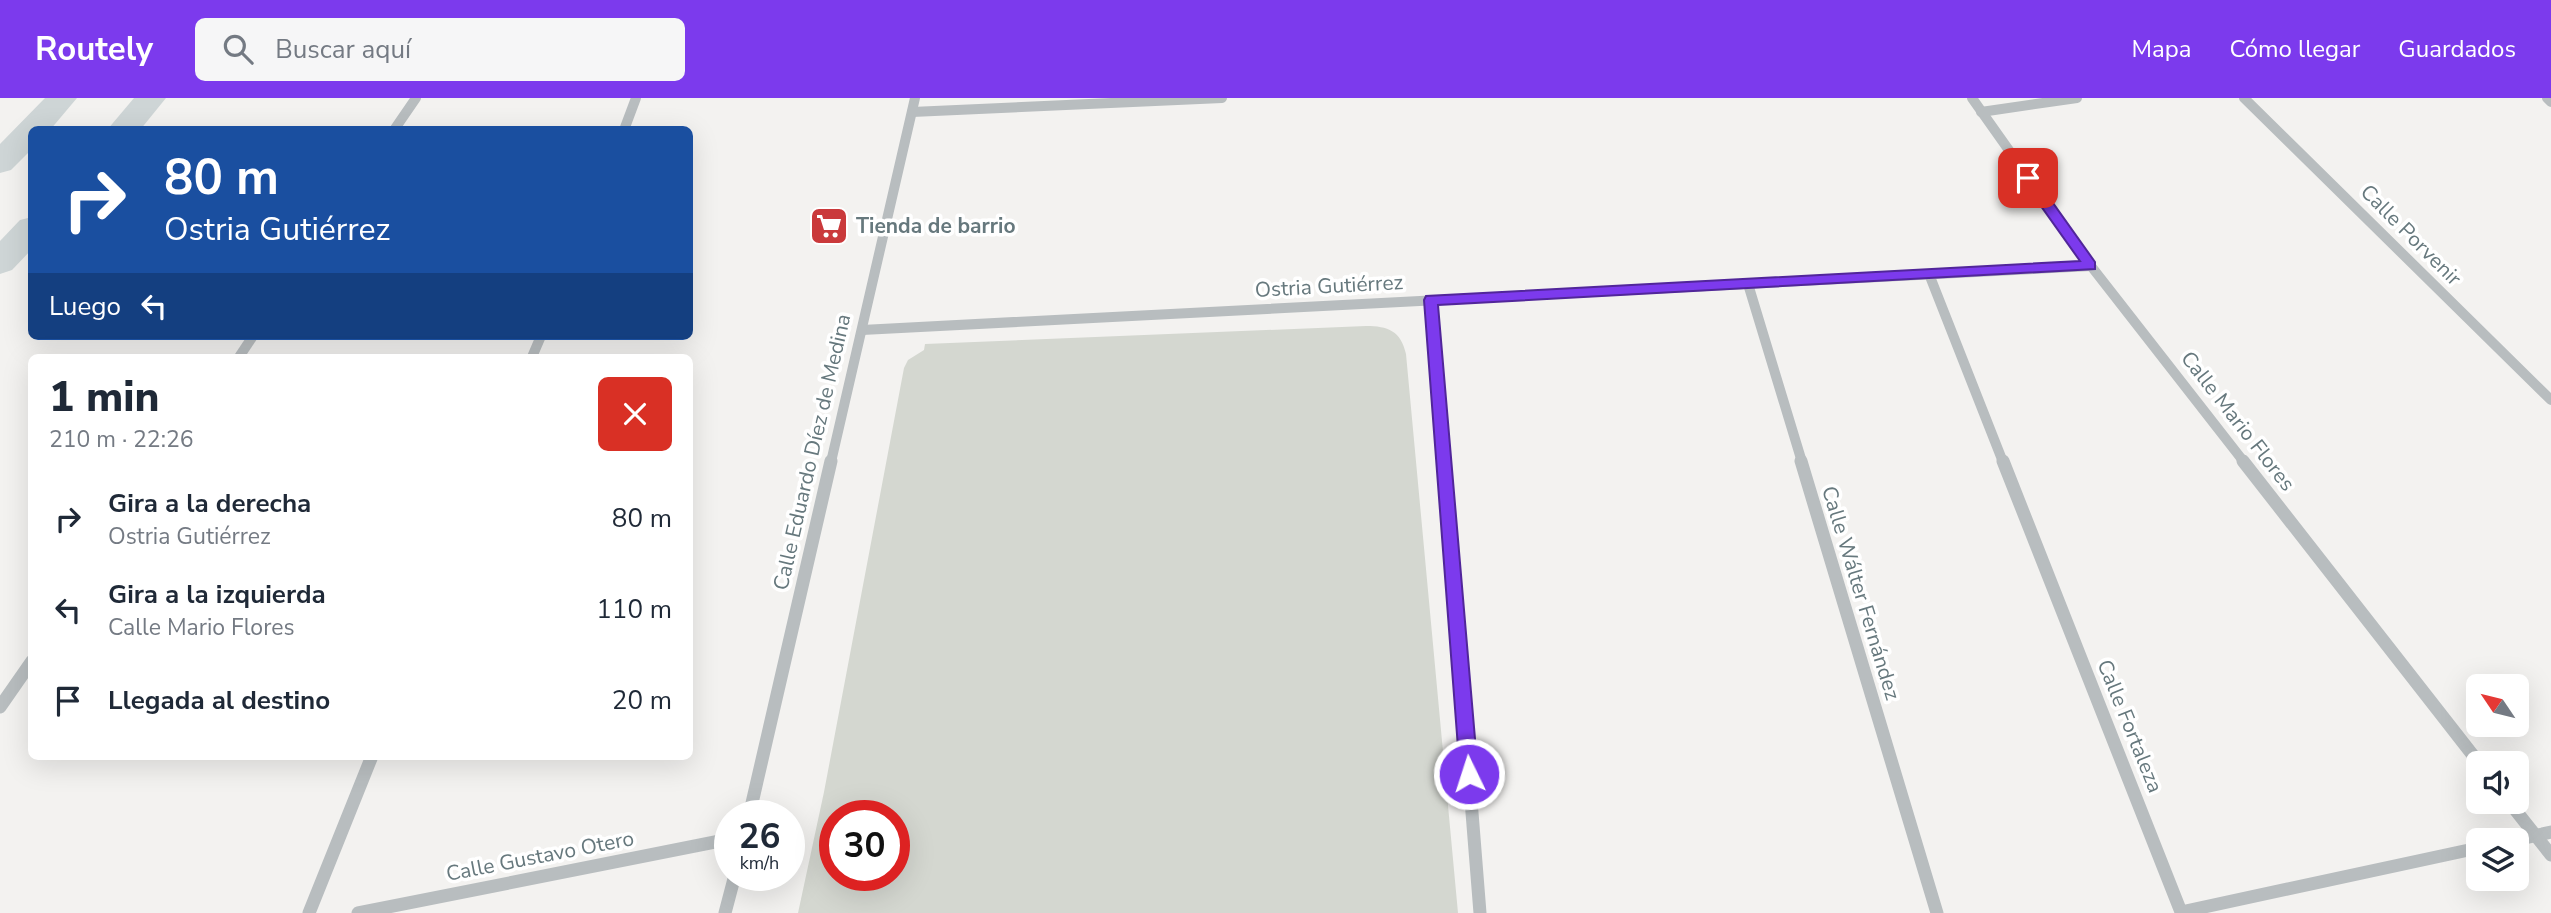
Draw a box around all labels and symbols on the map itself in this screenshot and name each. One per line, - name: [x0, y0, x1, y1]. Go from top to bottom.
- pin: [1998, 148, 2058, 208]
- street label: Calle Porvenir: [2354, 178, 2468, 292]
- supermarket icon: Tienda de barrio: [808, 205, 850, 247]
- place label: Tienda de barrio: [856, 212, 1015, 240]
- street label: Ostria Gutiérrez: [1254, 268, 1404, 304]
- street label: Calle Eduardo Díez de Medina: [767, 311, 857, 593]
- street label: Calle Mario Flores: [2175, 345, 2301, 497]
- street label: Calle Wálter Fernández: [1815, 483, 1907, 704]
- street label: Calle Fortaleza: [2091, 655, 2169, 797]
- north arrow: [2466, 674, 2529, 737]
- position arrow: [1432, 737, 1506, 811]
- speed limit sign: 30: [819, 800, 910, 891]
- street label: Calle Gustavo Otero: [444, 824, 636, 888]

